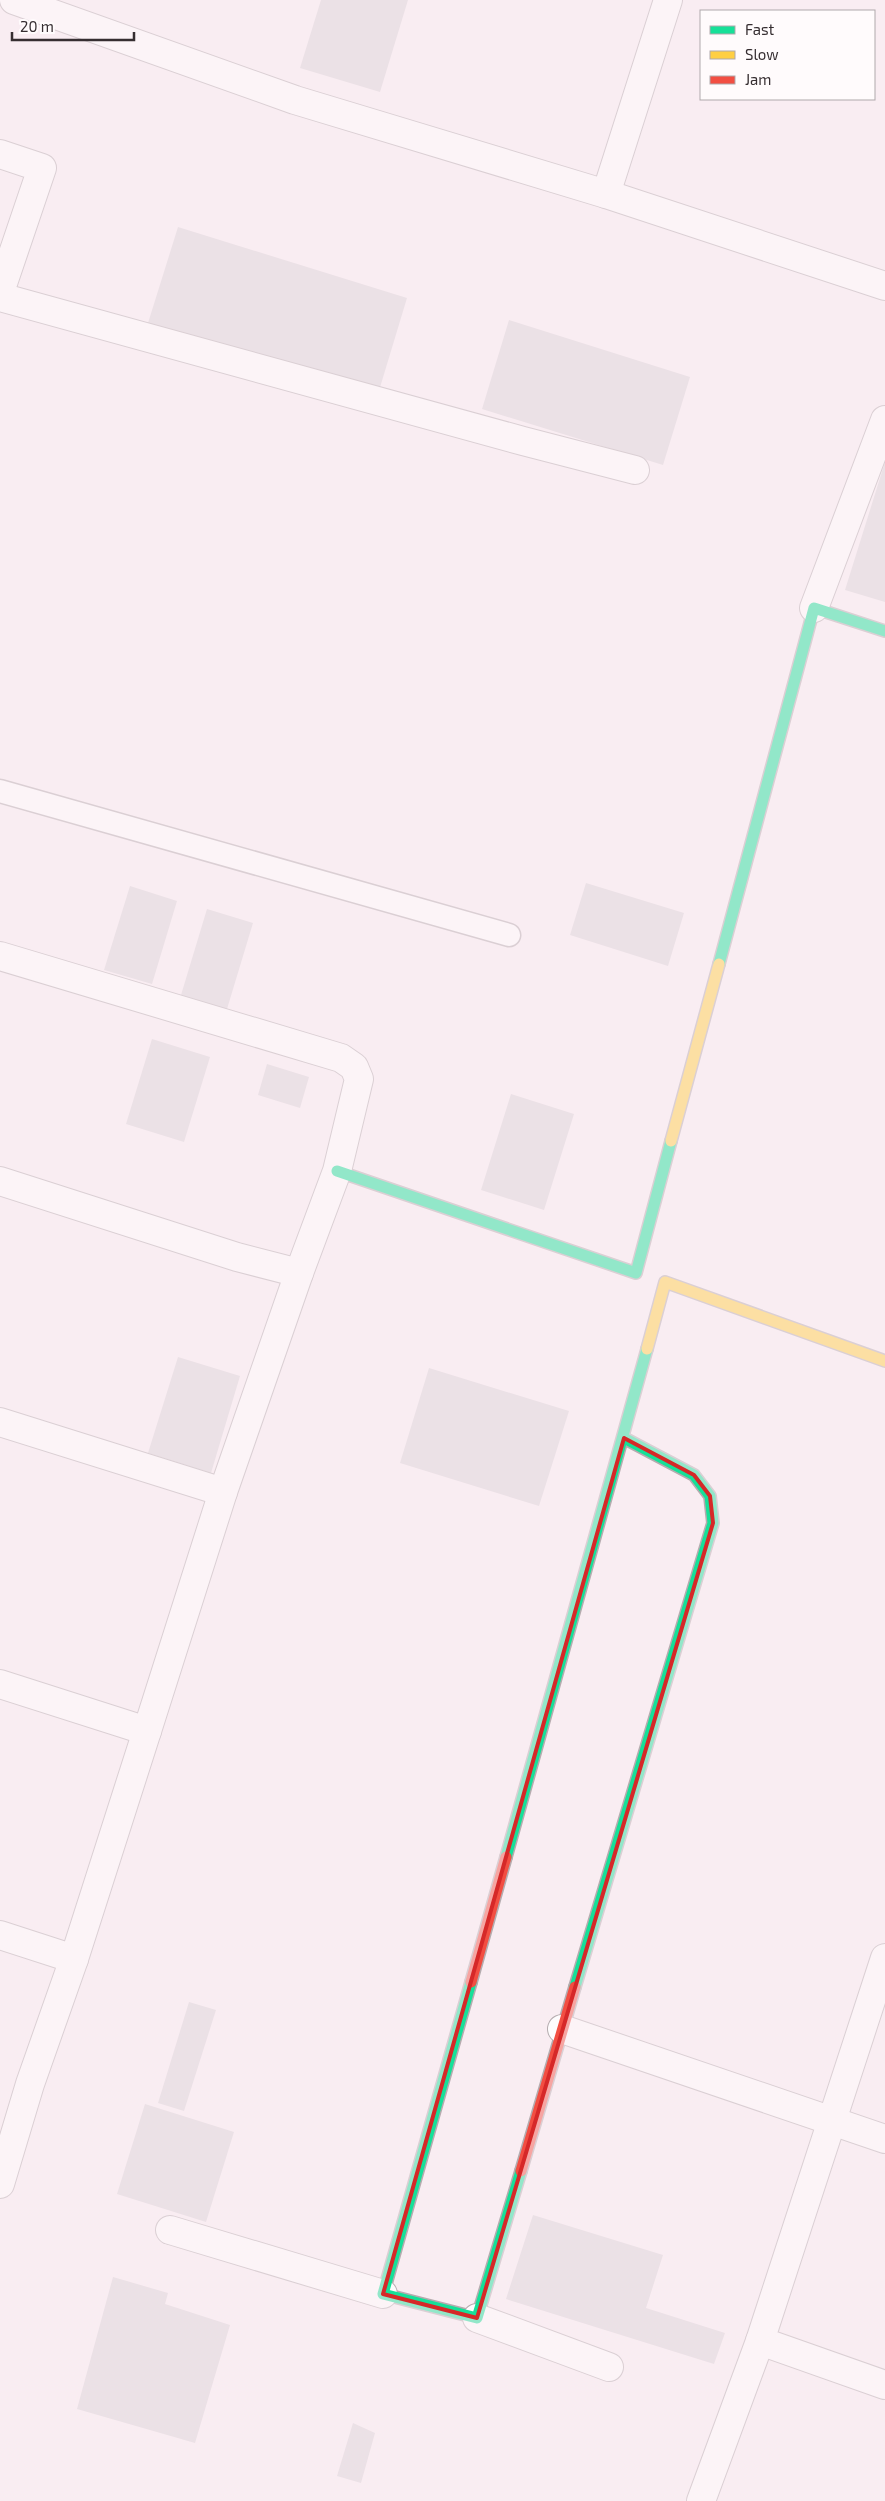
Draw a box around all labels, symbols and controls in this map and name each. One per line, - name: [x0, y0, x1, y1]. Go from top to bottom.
- scale bar: [12, 10, 135, 42]
- legend: [700, 10, 875, 100]
- text: 20 m: [20, 17, 54, 35]
- text: Fast: [745, 20, 775, 38]
- text: Slow: [745, 45, 779, 63]
- text: Jam: [745, 70, 771, 88]

